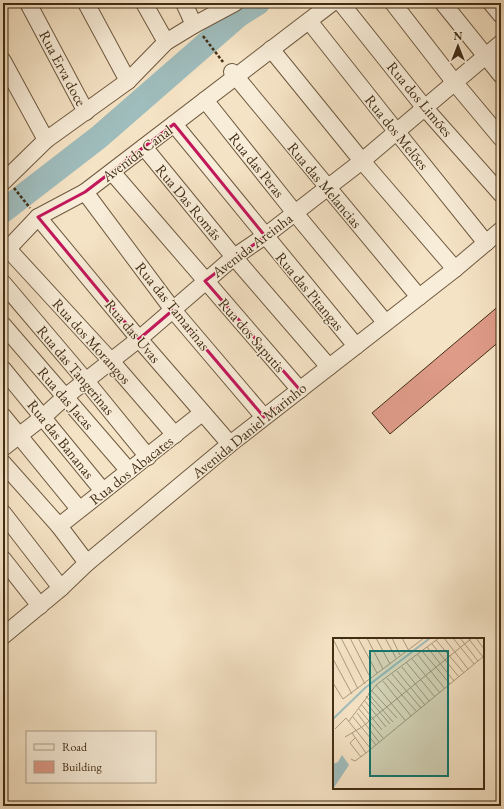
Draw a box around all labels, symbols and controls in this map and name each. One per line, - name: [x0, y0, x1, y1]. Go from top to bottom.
- north arrow: [438, 26, 478, 66]
- street label: Rua Erva doce: [35, 27, 91, 109]
- text: N: [454, 29, 463, 43]
- street label: Rua dos Limões: [383, 57, 457, 141]
- street label: Rua dos Melões: [361, 91, 433, 174]
- street label: Avenida Canal: [97, 120, 176, 186]
- street label: Rua das Peras: [225, 129, 289, 201]
- street label: Rua das Melancias: [284, 138, 367, 232]
- street label: Rua Das Romãs: [152, 160, 226, 244]
- street label: Avenida Areinha: [207, 208, 296, 282]
- street label: Rua das Pitangas: [272, 248, 349, 334]
- street label: Rua das Tamarinas: [131, 258, 215, 354]
- street label: Rua dos Morangos: [49, 294, 136, 388]
- street label: Rua dos Saputis: [215, 294, 290, 376]
- street label: Rua das Uvas: [101, 295, 165, 367]
- street label: Rua das Tangerinas: [33, 321, 119, 419]
- street label: Rua das Jacas: [34, 363, 98, 433]
- street label: Avenida Daniel Marinho: [187, 378, 310, 483]
- street label: Rua das Bananas: [23, 396, 99, 483]
- street label: Rua dos Abacates: [85, 431, 177, 509]
- inset map: [333, 638, 484, 789]
- legend: [26, 731, 156, 783]
- text: Road: [62, 739, 88, 755]
- text: Building: [62, 759, 103, 775]

